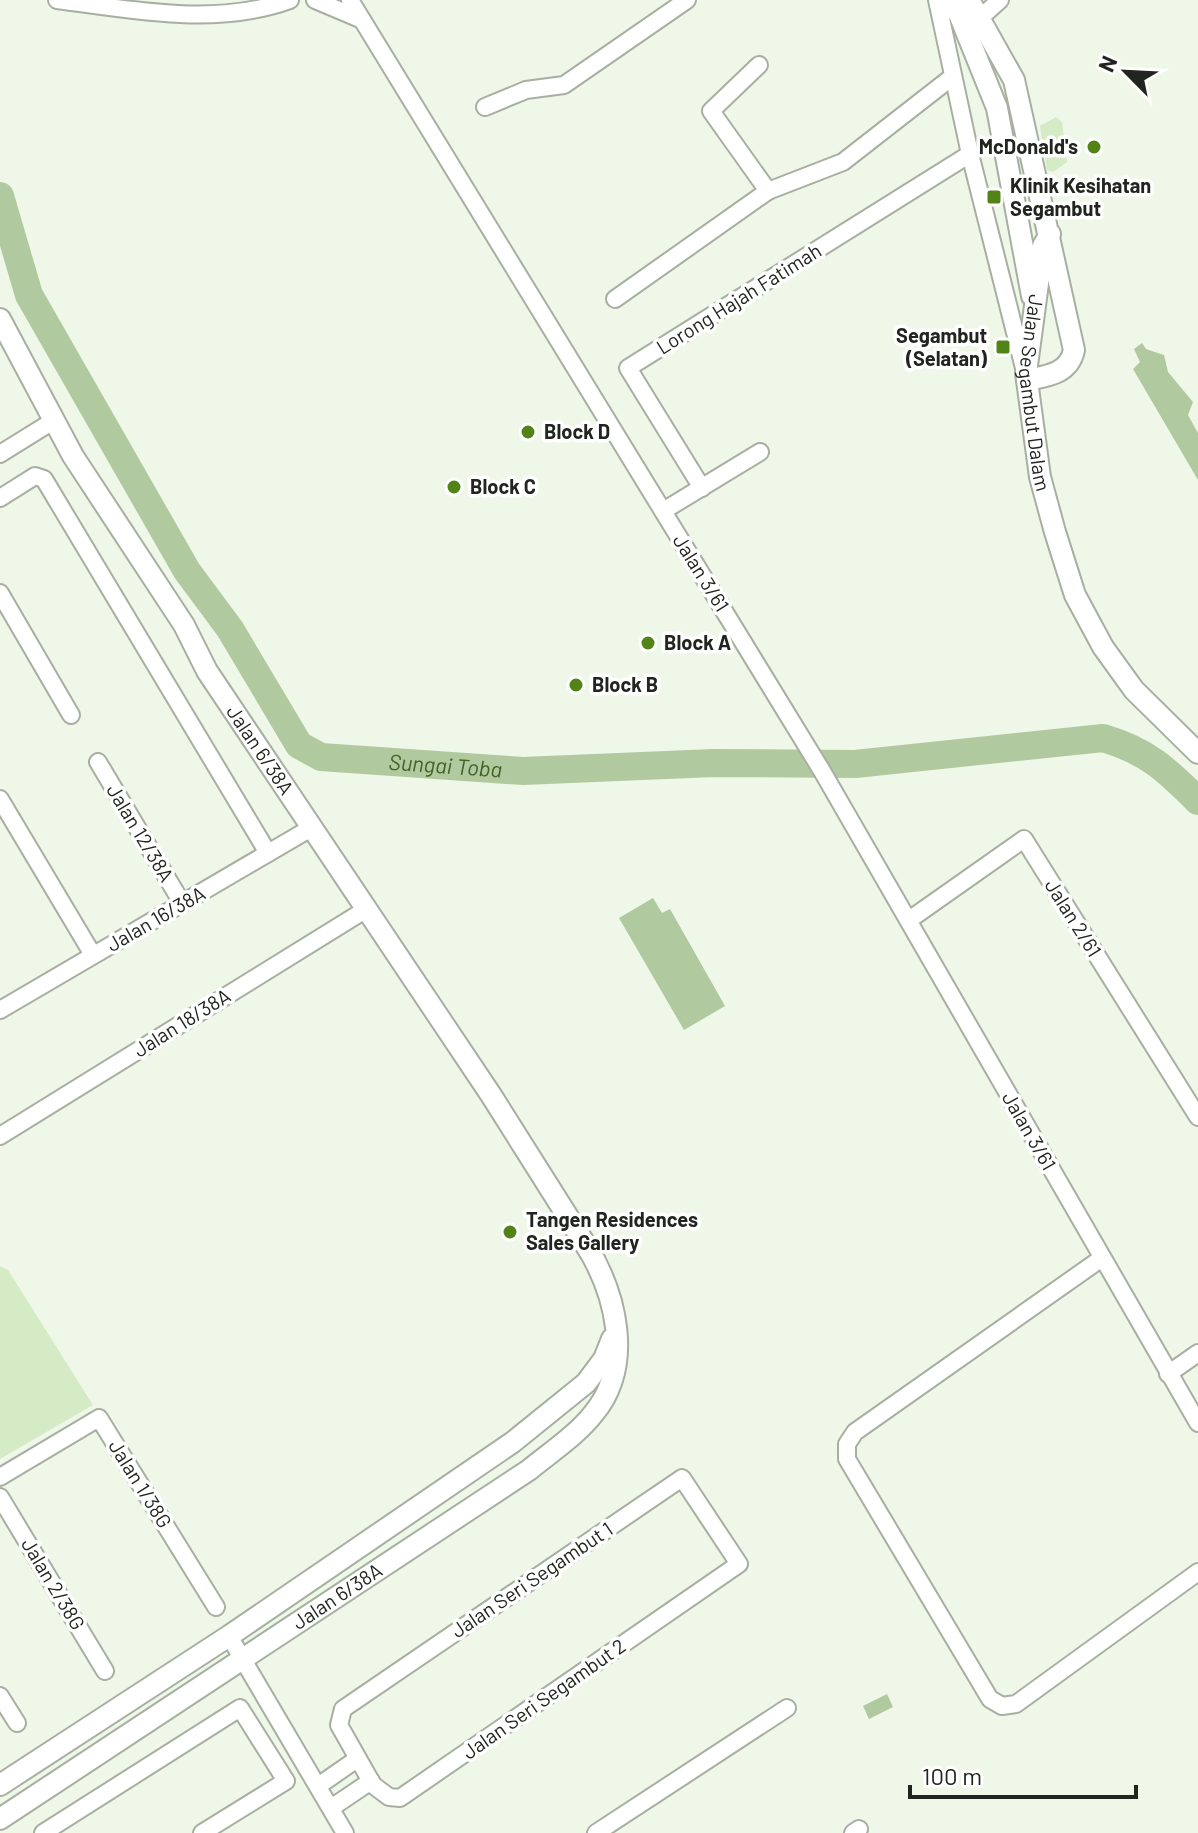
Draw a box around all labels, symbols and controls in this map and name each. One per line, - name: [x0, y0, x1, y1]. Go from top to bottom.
- north arrow: [1086, 32, 1166, 112]
- text: N: [1092, 51, 1122, 75]
- place label: McDonald's: [979, 134, 1078, 158]
- marker: McDonald's: [1085, 138, 1103, 156]
- place label: Klinik Kesihatan Segambut: [1010, 173, 1151, 220]
- marker: Klinik Kesihatan Segambut: [985, 188, 1003, 206]
- street label: Lorong Hajah Fatimah: [652, 238, 825, 359]
- street label: Jalan Segambut Dalam: [1014, 293, 1056, 493]
- place label: Segambut (Selatan): [896, 323, 987, 370]
- marker: Segambut (Selatan): [994, 338, 1012, 356]
- place label: Block D: [544, 419, 610, 443]
- marker: Block D: [519, 423, 537, 441]
- place label: Block C: [470, 474, 536, 498]
- marker: Block C: [445, 478, 463, 496]
- street label: Jalan 3/61: [669, 529, 735, 616]
- place label: Block A: [664, 630, 731, 654]
- marker: Block A: [639, 634, 657, 652]
- place label: Block B: [592, 672, 658, 696]
- marker: Block B: [567, 676, 585, 694]
- street label: Jalan 6/38A: [222, 700, 299, 799]
- water label: Sungai Toba: [388, 748, 503, 782]
- street label: Jalan 12/38A: [102, 779, 179, 886]
- street label: Jalan 2/61: [1041, 874, 1107, 961]
- street label: Jalan 16/38A: [102, 880, 209, 956]
- street label: Jalan 18/38A: [129, 983, 234, 1061]
- street label: Jalan 3/61: [998, 1087, 1062, 1174]
- place label: Tangen Residences Sales Gallery: [526, 1207, 698, 1254]
- marker: Tangen Residences Sales Gallery: [501, 1223, 519, 1241]
- street label: Jalan 1/38G: [104, 1435, 177, 1532]
- street label: Jalan Seri Segambut 1: [446, 1516, 617, 1642]
- street label: Jalan 2/38G: [17, 1533, 91, 1634]
- street label: Jalan 6/38A: [287, 1557, 386, 1634]
- street label: Jalan Seri Segambut 2: [457, 1633, 630, 1764]
- scale bar: [910, 1749, 1136, 1799]
- text: 100 m: [922, 1761, 982, 1790]

